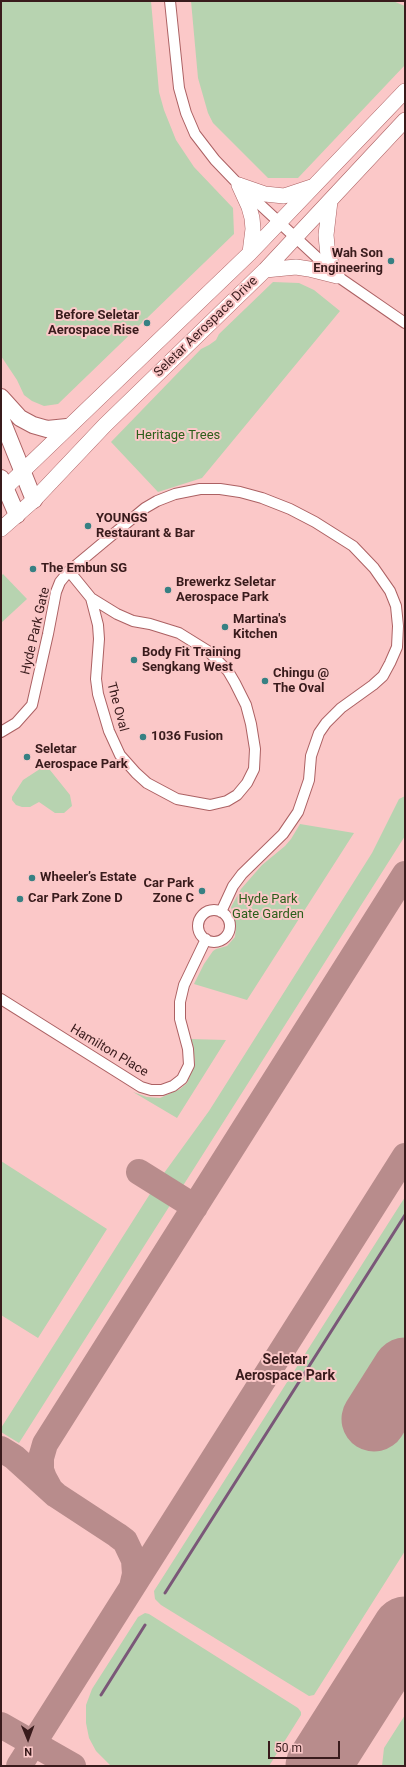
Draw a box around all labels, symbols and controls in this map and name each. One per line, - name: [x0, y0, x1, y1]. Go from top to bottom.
- place label: Wah Son Engineering: [313, 246, 383, 277]
- marker: Wah Son Engineering: [386, 256, 396, 266]
- street label: Seletar Aerospace Drive: [151, 273, 261, 381]
- place label: Before Seletar Aerospace Rise: [48, 308, 139, 339]
- marker: Before Seletar Aerospace Rise: [142, 318, 152, 328]
- park label: Heritage Trees: [136, 428, 220, 444]
- place label: YOUNGS Restaurant & Bar: [96, 511, 195, 542]
- marker: YOUNGS Restaurant & Bar: [83, 521, 93, 531]
- place label: The Embun SG: [41, 561, 127, 577]
- marker: The Embun SG: [28, 564, 38, 574]
- place label: Brewerkz Seletar Aerospace Park: [176, 575, 276, 606]
- marker: Brewerkz Seletar Aerospace Park: [163, 585, 173, 595]
- street label: Hyde Park Gate: [18, 586, 54, 676]
- place label: Martina's Kitchen: [233, 612, 287, 643]
- marker: Martina's Kitchen: [220, 622, 230, 632]
- place label: Body Fit Training Sengkang West: [142, 645, 241, 676]
- marker: Body Fit Training Sengkang West: [129, 655, 139, 665]
- place label: Chingu @ The Oval: [273, 666, 329, 697]
- marker: Chingu @ The Oval: [260, 676, 270, 686]
- street label: The Oval: [103, 681, 131, 733]
- place label: 1036 Fusion: [151, 729, 223, 745]
- marker: 1036 Fusion: [138, 732, 148, 742]
- place label: Seletar Aerospace Park: [35, 742, 128, 773]
- marker: Seletar Aerospace Park: [22, 752, 32, 762]
- place label: Wheeler’s Estate: [40, 870, 136, 886]
- marker: Wheeler’s Estate: [27, 873, 37, 883]
- place label: Car Park Zone C: [144, 876, 194, 907]
- marker: Car Park Zone C: [197, 886, 207, 896]
- place label: Car Park Zone D: [28, 891, 123, 907]
- park label: Hyde Park Gate Garden: [232, 892, 304, 923]
- marker: Car Park Zone D: [15, 894, 25, 904]
- street label: Hamilton Place: [67, 1022, 151, 1080]
- district label: Seletar Aerospace Park: [235, 1352, 335, 1384]
- north arrow: [8, 1719, 48, 1759]
- scale bar: [270, 1733, 342, 1759]
- text: 50 m: [275, 1741, 302, 1755]
- text: N: [24, 1745, 32, 1758]

